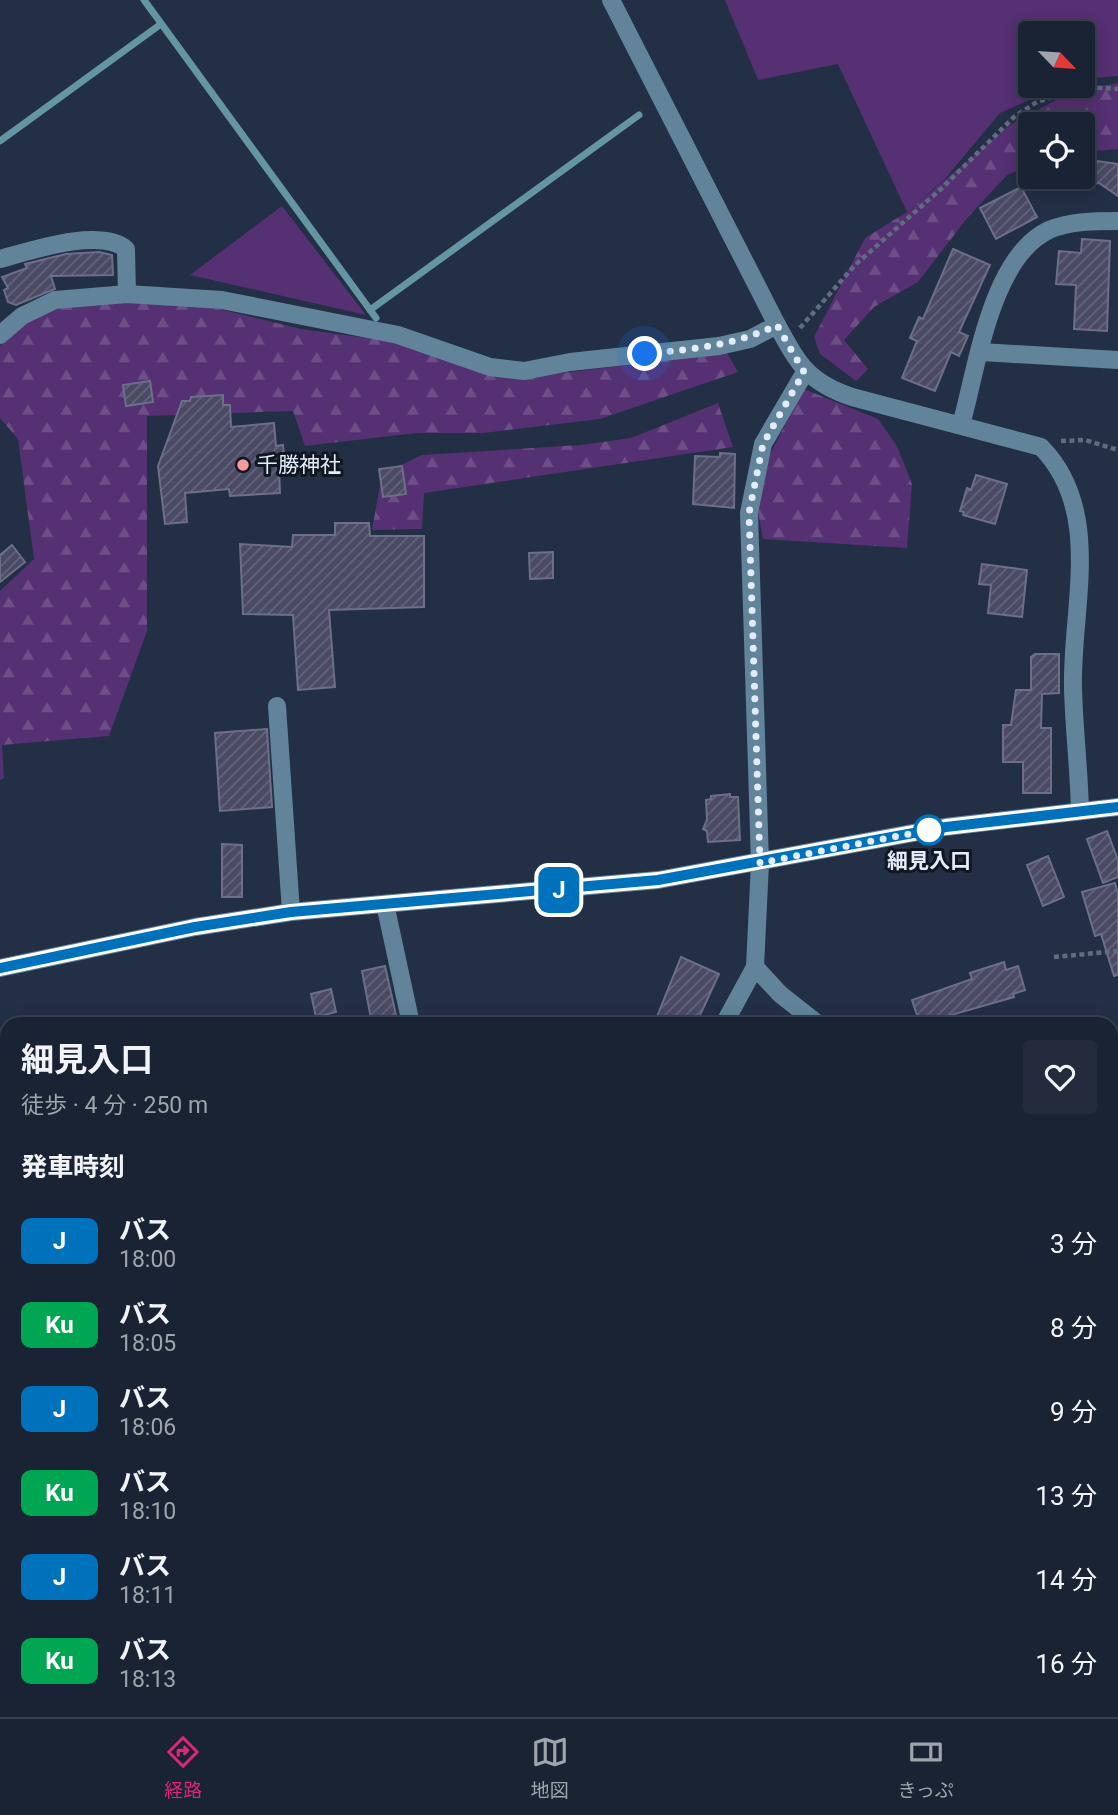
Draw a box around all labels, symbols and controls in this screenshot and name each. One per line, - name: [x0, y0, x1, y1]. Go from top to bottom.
- north arrow: [1018, 21, 1096, 98]
- map controls: [1018, 21, 1095, 189]
- button: locate: [1018, 112, 1095, 189]
- your location: [627, 336, 662, 371]
- place label: 千勝神社: [257, 453, 341, 477]
- marker: 千勝神社: [235, 457, 251, 473]
- marker: 細見入口: [914, 815, 944, 845]
- place label: 細見入口: [887, 849, 971, 873]
- line badge: J: [536, 867, 582, 913]
- text: J: [552, 876, 566, 904]
- text: 細見入口: [21, 1040, 153, 1079]
- button: heart: [1023, 1040, 1097, 1114]
- text: 徒歩 · 4 分 · 250 m: [21, 1092, 208, 1119]
- text: 発車時刻: [21, 1152, 125, 1182]
- text: バス: [119, 1215, 171, 1245]
- text: J: [53, 1227, 66, 1255]
- text: 3 分: [1050, 1229, 1097, 1259]
- text: 18:00: [119, 1246, 176, 1273]
- text: バス: [119, 1299, 171, 1329]
- text: Ku: [45, 1311, 74, 1339]
- text: 8 分: [1050, 1313, 1097, 1343]
- text: 18:05: [119, 1330, 176, 1357]
- text: バス: [119, 1383, 171, 1413]
- text: J: [53, 1395, 66, 1423]
- text: 9 分: [1050, 1397, 1097, 1427]
- text: 18:06: [119, 1414, 176, 1441]
- text: バス: [119, 1467, 171, 1497]
- text: Ku: [45, 1479, 74, 1507]
- text: 13 分: [1035, 1481, 1097, 1511]
- text: 18:10: [119, 1498, 176, 1525]
- text: バス: [119, 1551, 171, 1581]
- text: J: [53, 1563, 66, 1591]
- text: 14 分: [1035, 1565, 1097, 1595]
- text: 18:11: [119, 1582, 176, 1609]
- text: バス: [119, 1635, 171, 1665]
- text: Ku: [45, 1647, 74, 1675]
- text: 16 分: [1035, 1649, 1097, 1679]
- text: 18:13: [119, 1666, 176, 1693]
- tab: 経路: [164, 1733, 202, 1802]
- tab: 地図: [531, 1733, 569, 1802]
- tab: きっぷ: [897, 1733, 954, 1802]

